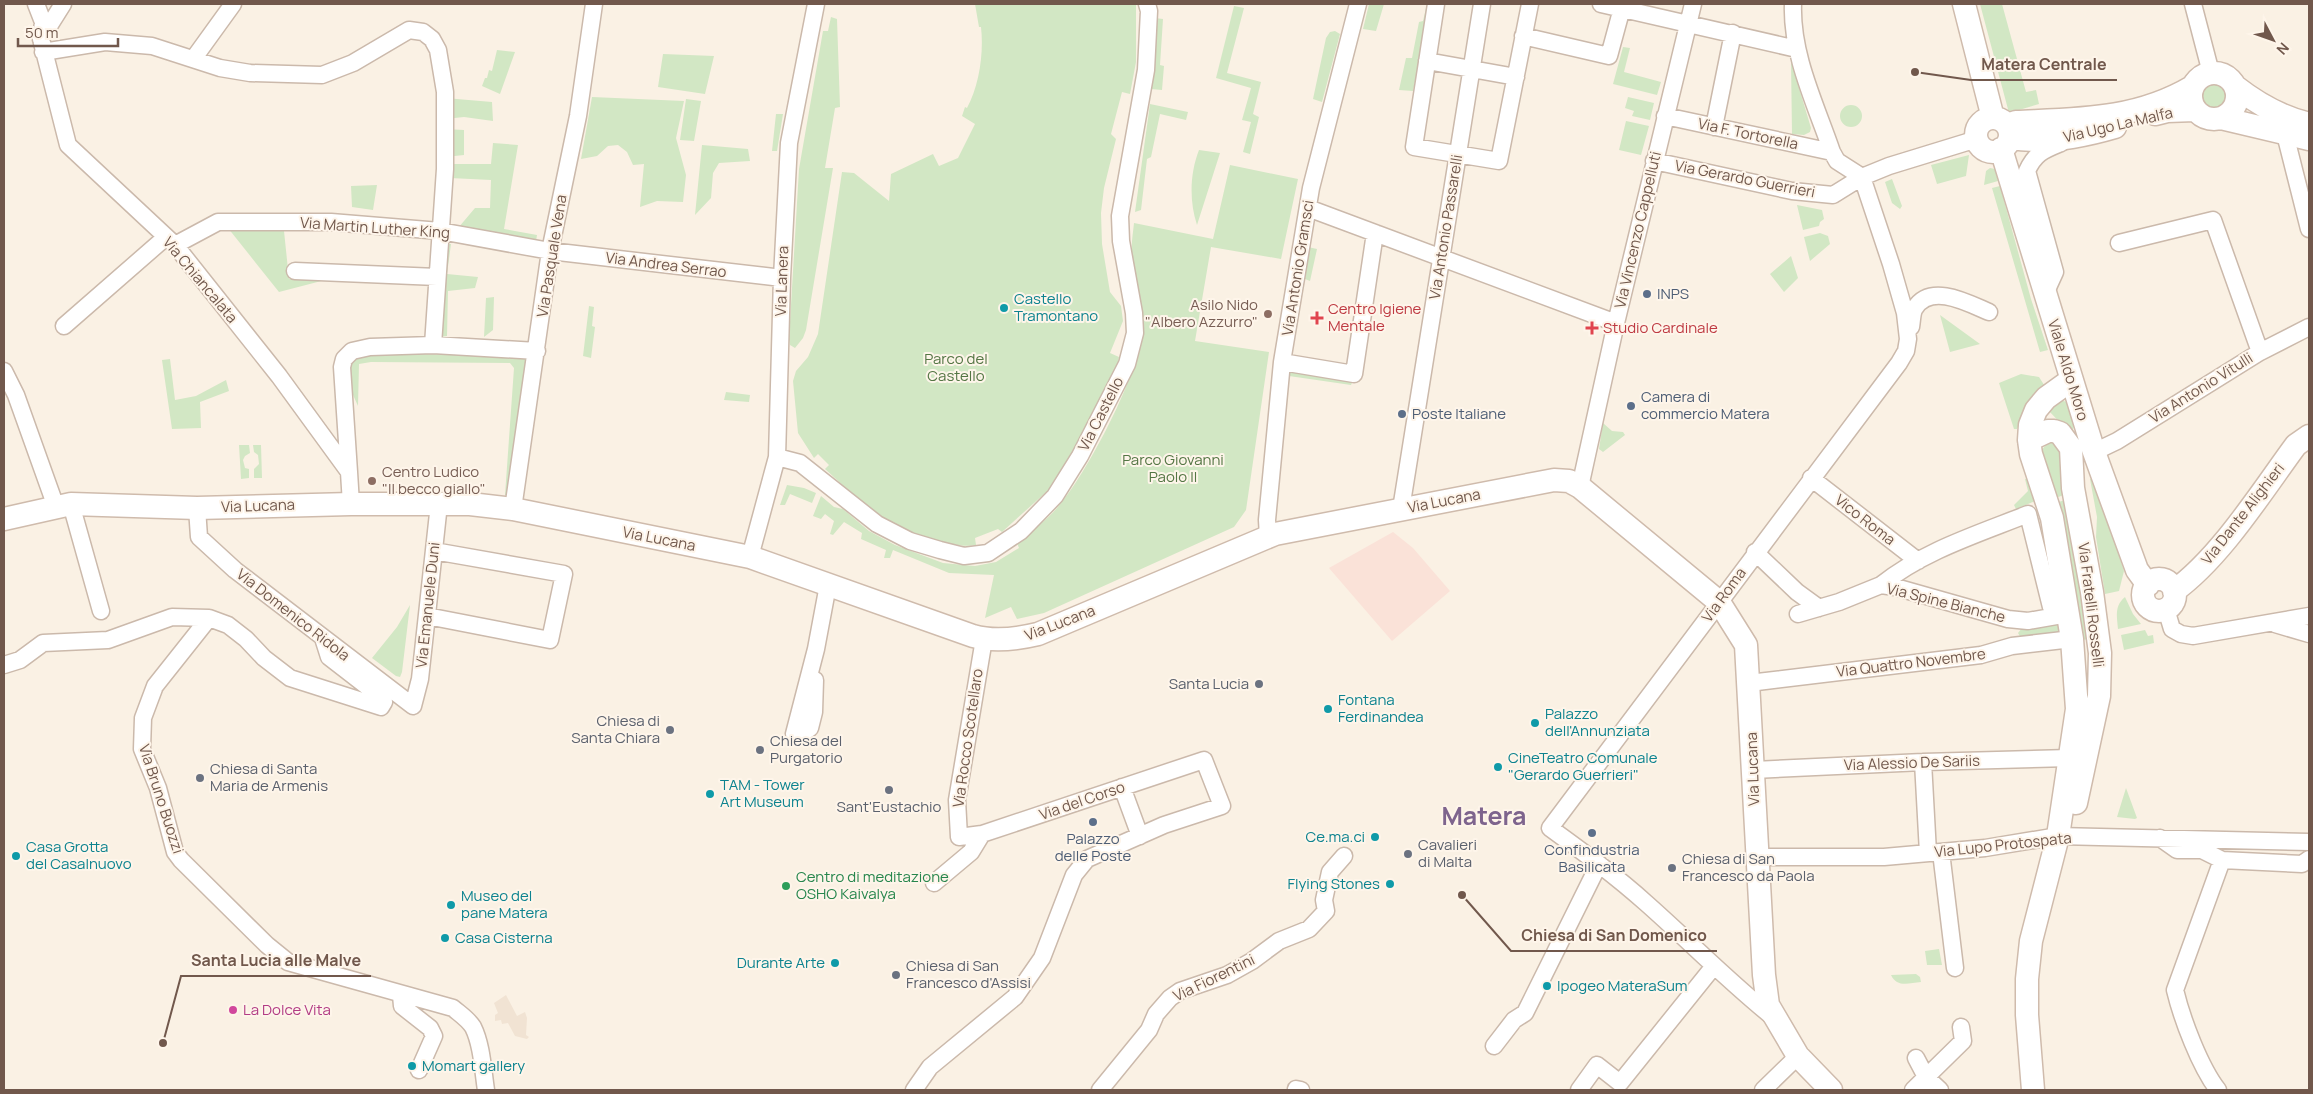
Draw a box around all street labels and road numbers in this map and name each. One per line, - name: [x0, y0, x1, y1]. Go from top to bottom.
- street label: Via Ugo La Malfa: [2061, 102, 2175, 147]
- street label: Via F. Tortorella: [1696, 113, 1800, 154]
- street label: Via Vincenzo Cappelluti: [1609, 149, 1666, 310]
- street label: Via Antonio Passarelli: [1424, 153, 1467, 301]
- street label: Via Gerardo Guerrieri: [1673, 155, 1817, 202]
- street label: Via Pasquale Vena: [531, 193, 572, 319]
- street label: Via Antonio Gramsci: [1276, 199, 1319, 337]
- street label: Via Martin Luther King: [299, 212, 451, 243]
- street label: Via Chiancalata: [158, 232, 243, 327]
- street label: Via Lanera: [770, 245, 793, 317]
- street label: Via Andrea Serrao: [604, 247, 728, 282]
- street label: Viale Aldo Moro: [2043, 316, 2094, 423]
- street label: Via Antonio Vitulli: [2145, 347, 2257, 428]
- street label: Via Castello: [1073, 373, 1128, 455]
- street label: Via Dante Alighieri: [2196, 458, 2289, 569]
- street label: Via Lucana: [1406, 483, 1482, 518]
- street label: Vico Roma: [1831, 489, 1900, 550]
- street label: Via Lucana: [221, 494, 295, 517]
- street label: Via Lucana: [621, 521, 697, 556]
- street label: Via Emanuele Duni: [410, 541, 445, 669]
- street label: Via Fratelli Rosselli: [2073, 541, 2110, 669]
- street label: Via Roma: [1697, 563, 1751, 626]
- street label: Via Domenico Ridola: [232, 564, 354, 666]
- street label: Via Spine Bianche: [1885, 578, 2008, 627]
- street label: Via Lucana: [1022, 599, 1098, 646]
- street label: Via Quattro Novembre: [1835, 643, 1987, 682]
- street label: Via Rocco Scotellaro: [947, 667, 988, 809]
- street label: Via Lucana: [1741, 732, 1764, 806]
- street label: Via Bruno Buozzi: [134, 741, 189, 856]
- street label: Via Alessio De Sariis: [1844, 750, 1981, 775]
- street label: Via del Corso: [1036, 776, 1128, 825]
- street label: Via Lupo Protospata: [1933, 827, 2073, 862]
- street label: Via Fiorentini: [1170, 949, 1258, 1006]

